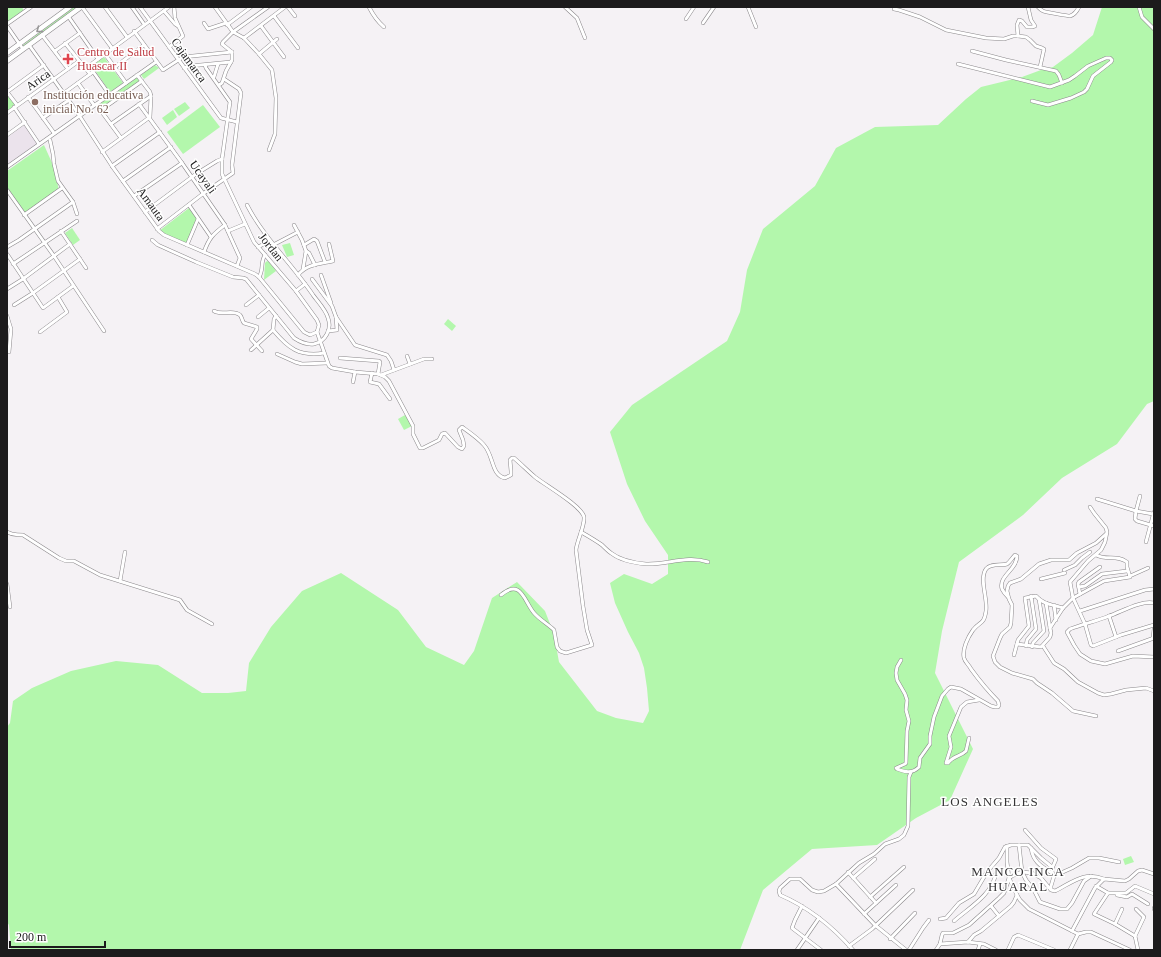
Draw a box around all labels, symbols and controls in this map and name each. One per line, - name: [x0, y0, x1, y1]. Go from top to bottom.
- one-way arrow: [36, 25, 43, 32]
- street label: Cajamarca: [168, 35, 210, 85]
- place label: Centro de Salud Huascar II: [77, 45, 154, 73]
- marker: Centro de Salud Huascar II: [62, 53, 74, 65]
- street label: Arica: [23, 66, 53, 93]
- place label: Institución educativa inicial No. 62: [43, 88, 144, 116]
- marker: Institución educativa inicial No. 62: [30, 97, 40, 107]
- street label: Ucayali: [187, 158, 220, 197]
- street label: Amauta: [134, 185, 168, 224]
- street label: Jordan: [256, 230, 286, 264]
- district label: LOS ANGELES: [941, 794, 1039, 809]
- district label: MANCO INCA HUARAL: [971, 864, 1065, 894]
- scale bar: [10, 923, 105, 949]
- text: 200 m: [16, 930, 47, 944]

